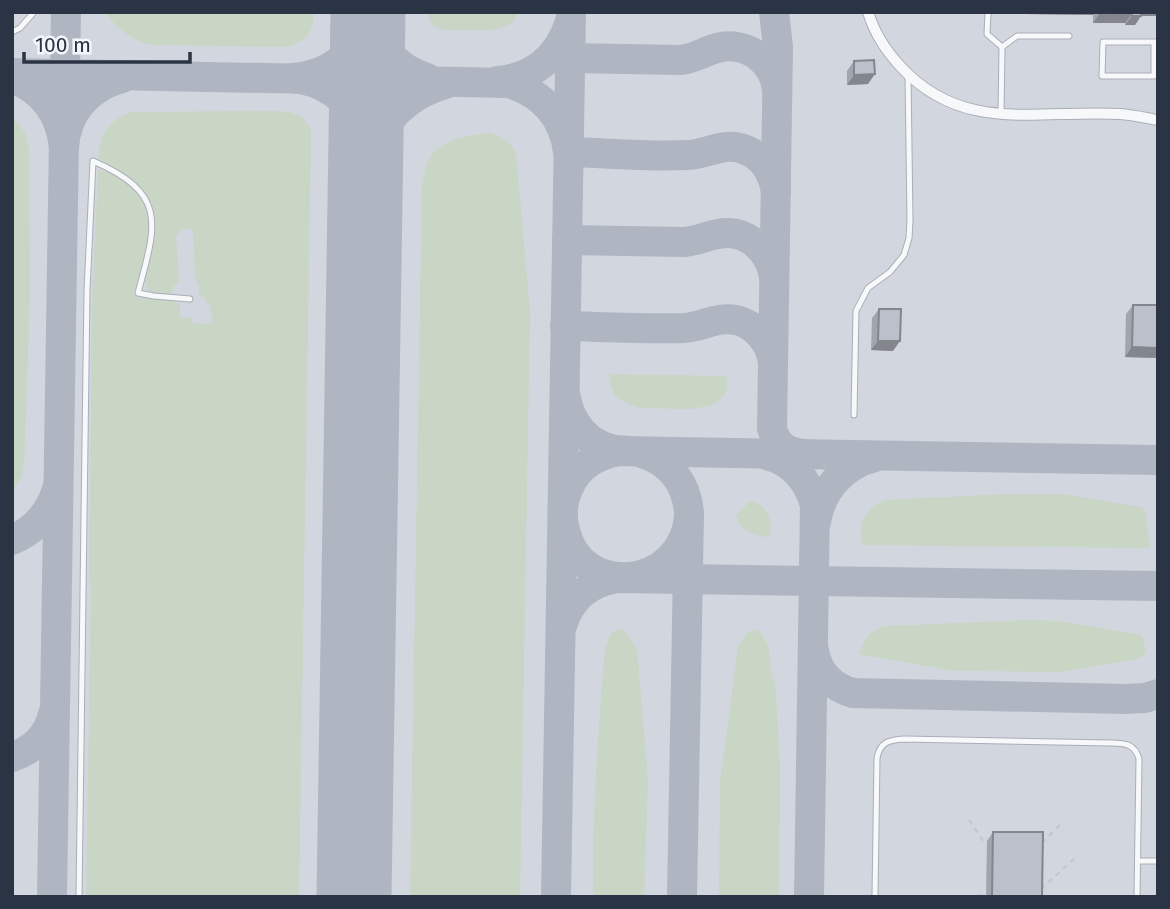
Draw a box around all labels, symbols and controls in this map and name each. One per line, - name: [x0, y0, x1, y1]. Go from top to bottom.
- scale bar: [24, 21, 191, 65]
- text: 100 m: [35, 32, 91, 58]

